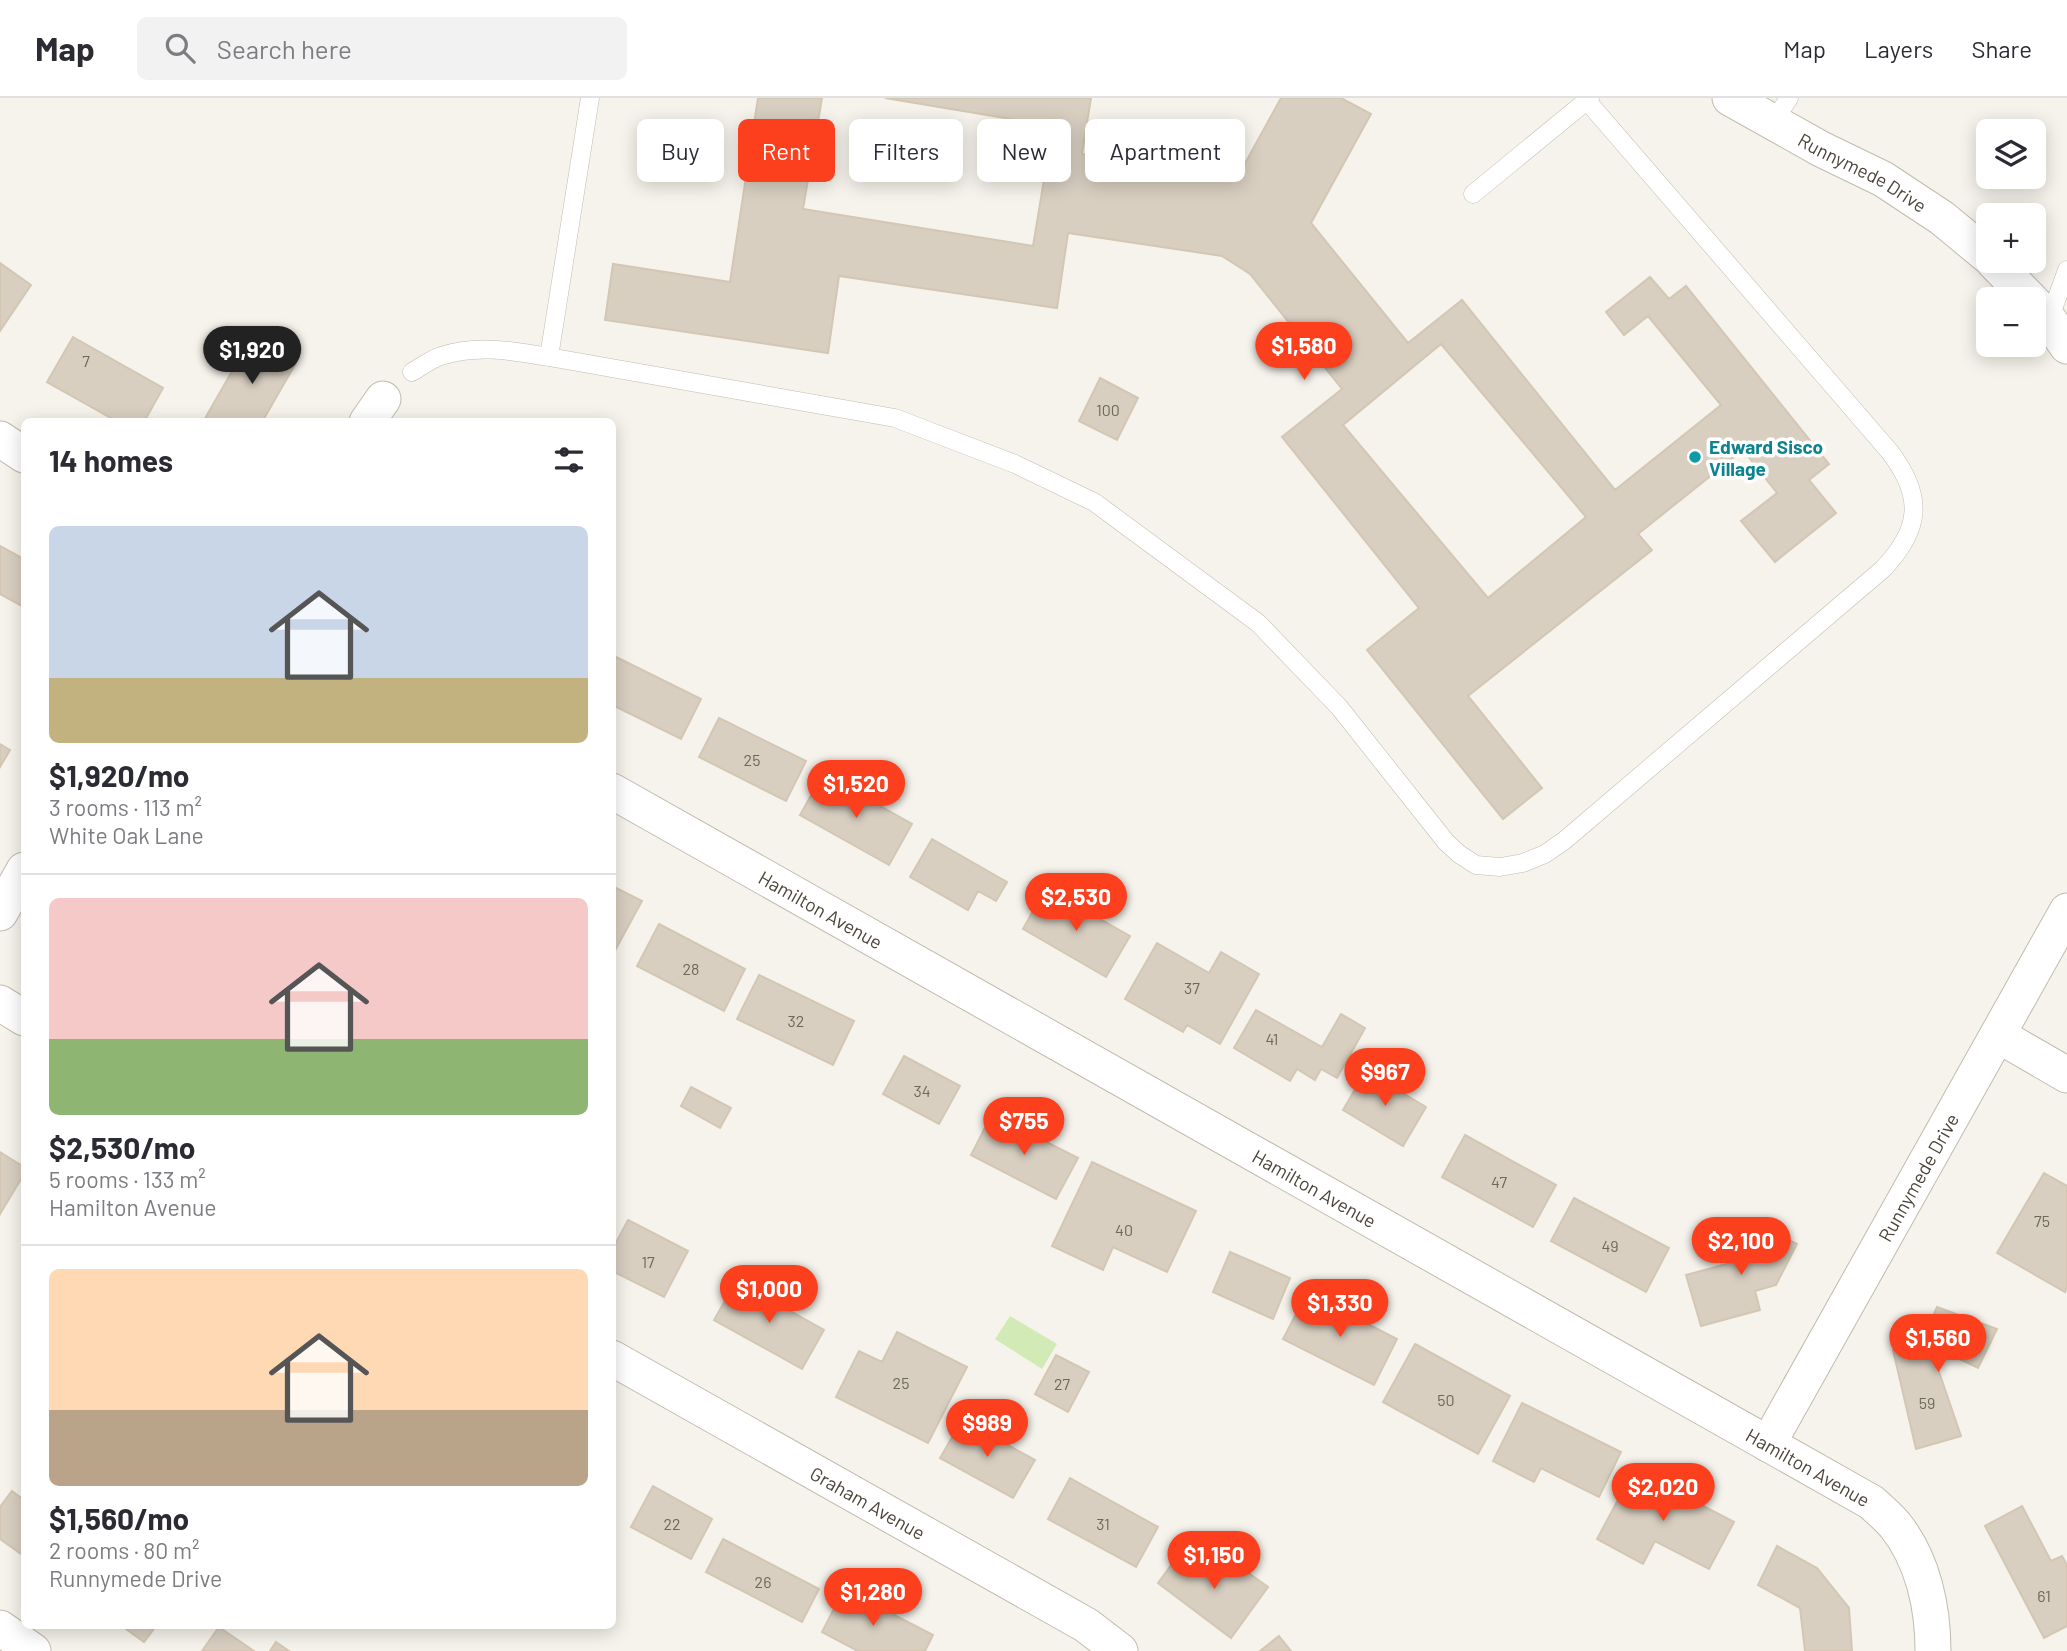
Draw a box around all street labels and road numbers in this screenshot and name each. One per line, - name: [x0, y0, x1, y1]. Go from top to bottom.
- street label: Runnymede Drive: [1794, 127, 1931, 216]
- street label: Hamilton Avenue: [755, 865, 887, 953]
- street label: Runnymede Drive: [1873, 1109, 1963, 1245]
- street label: Hamilton Avenue: [1249, 1144, 1381, 1232]
- street label: Hamilton Avenue: [1742, 1423, 1874, 1511]
- street label: Graham Avenue: [807, 1461, 930, 1544]

